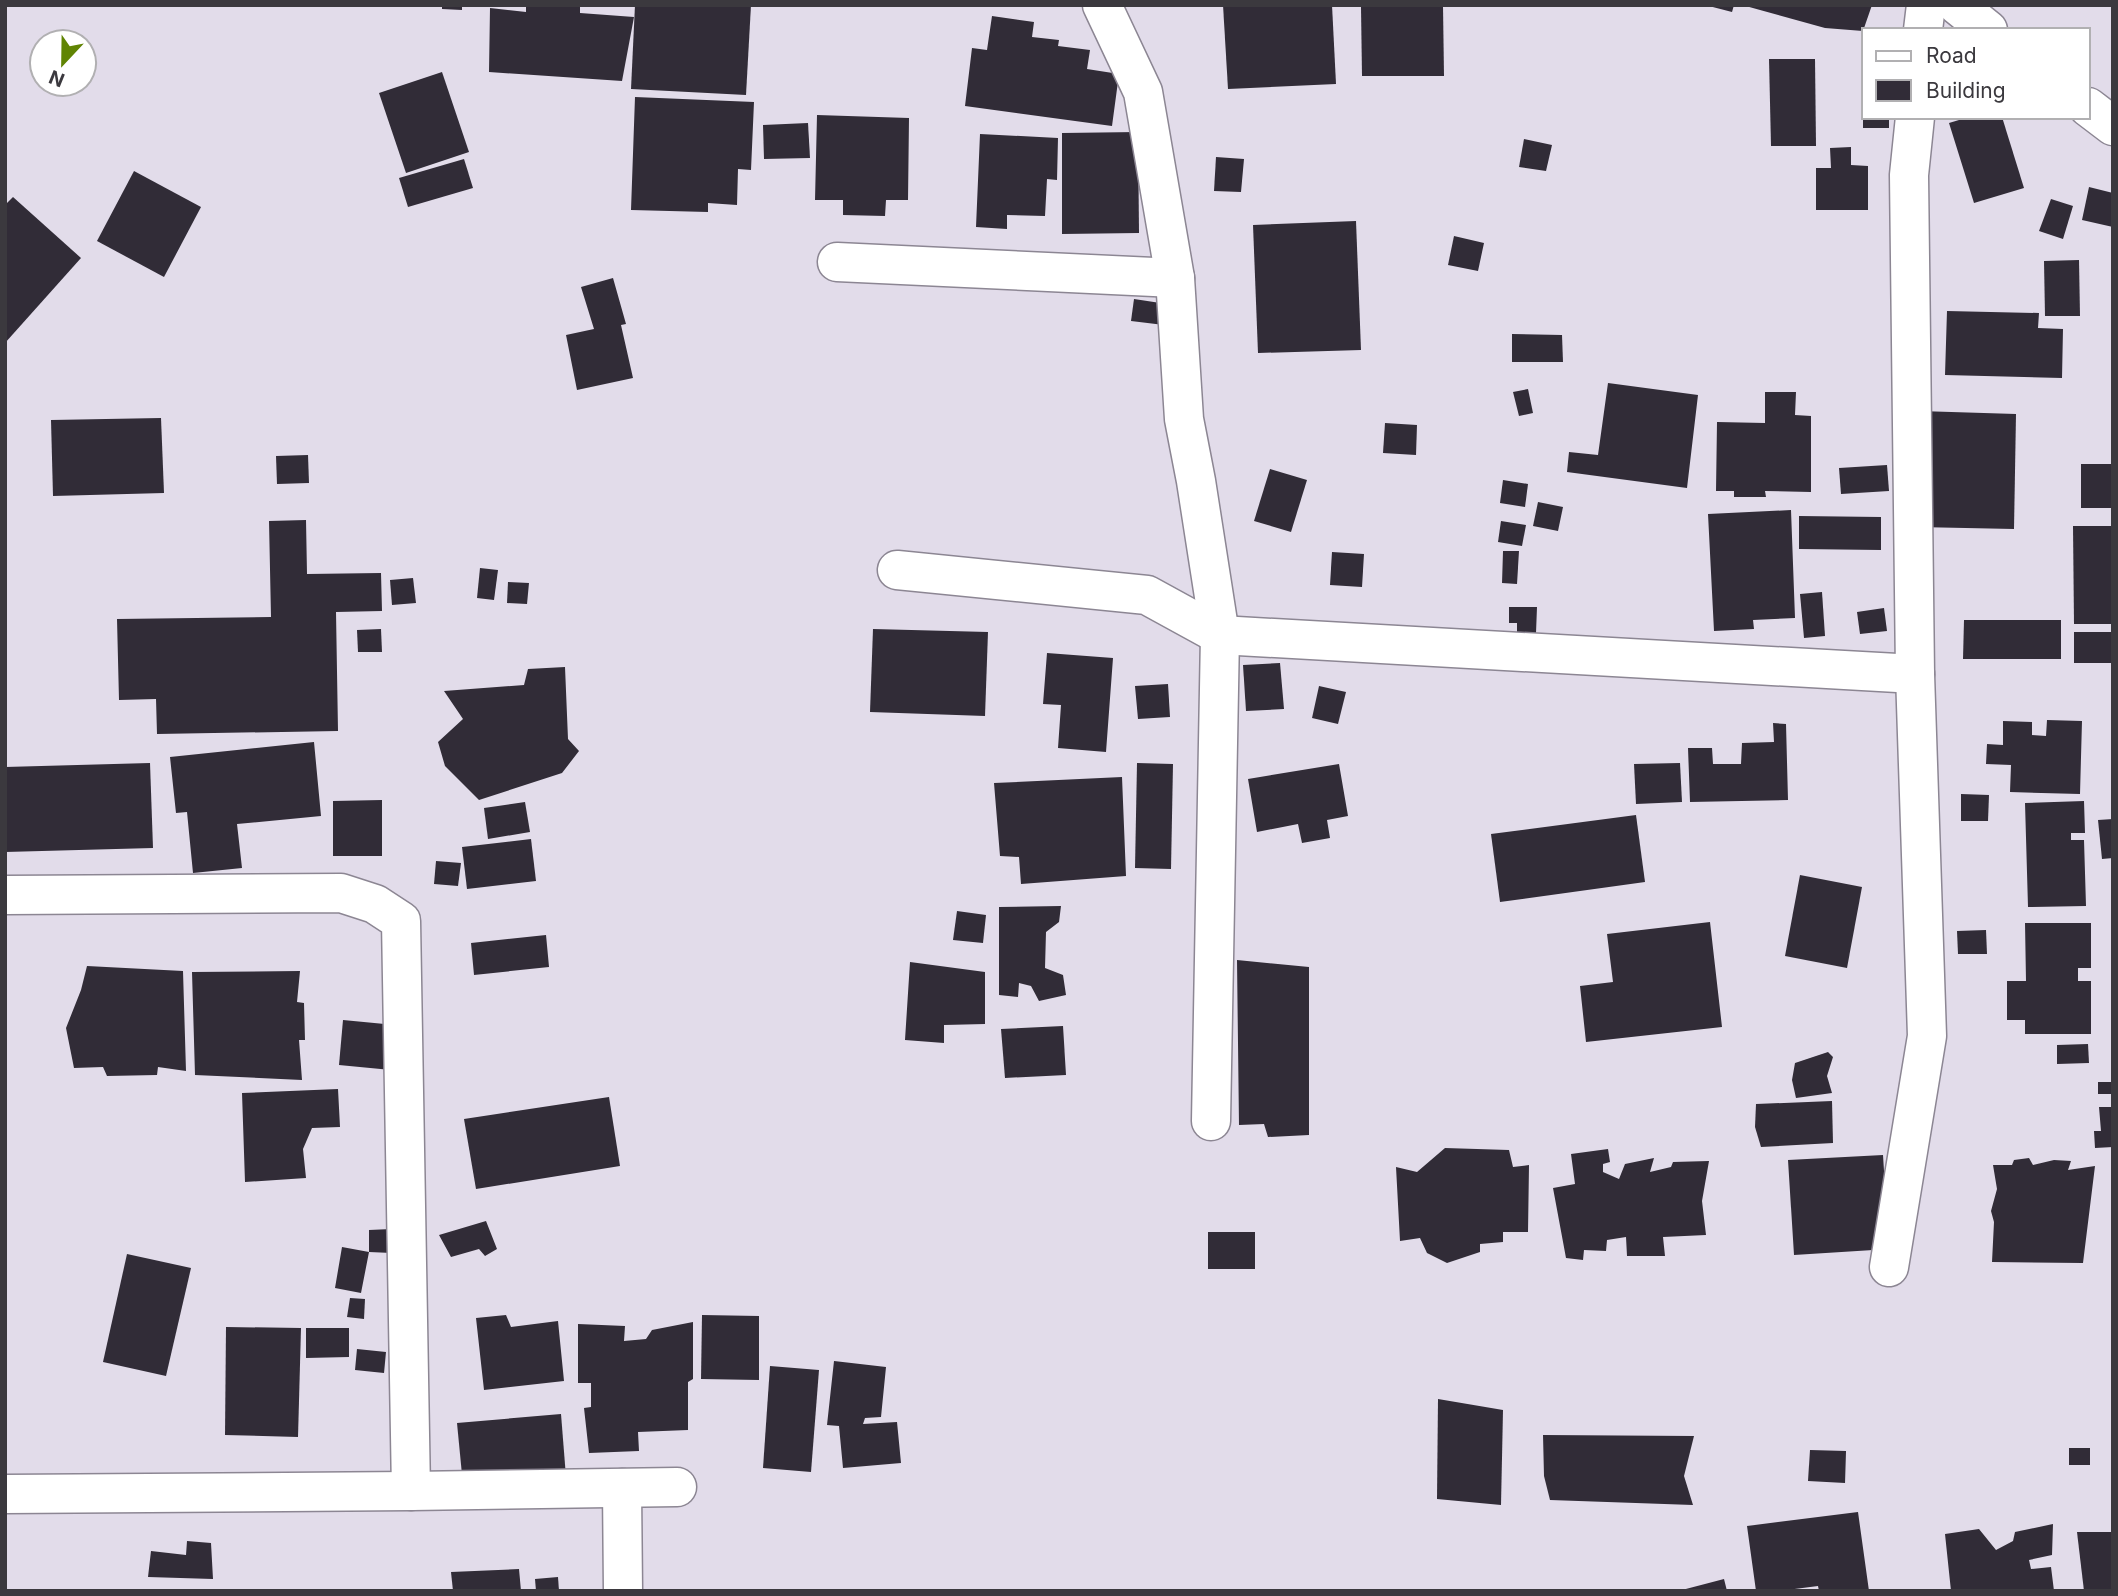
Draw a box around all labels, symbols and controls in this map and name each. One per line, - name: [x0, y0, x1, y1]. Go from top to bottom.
- north arrow: [28, 28, 98, 98]
- legend: [1862, 28, 2090, 119]
- text: Road: [1926, 43, 1977, 68]
- text: N: [46, 65, 68, 92]
- text: Building: [1926, 78, 2006, 103]

